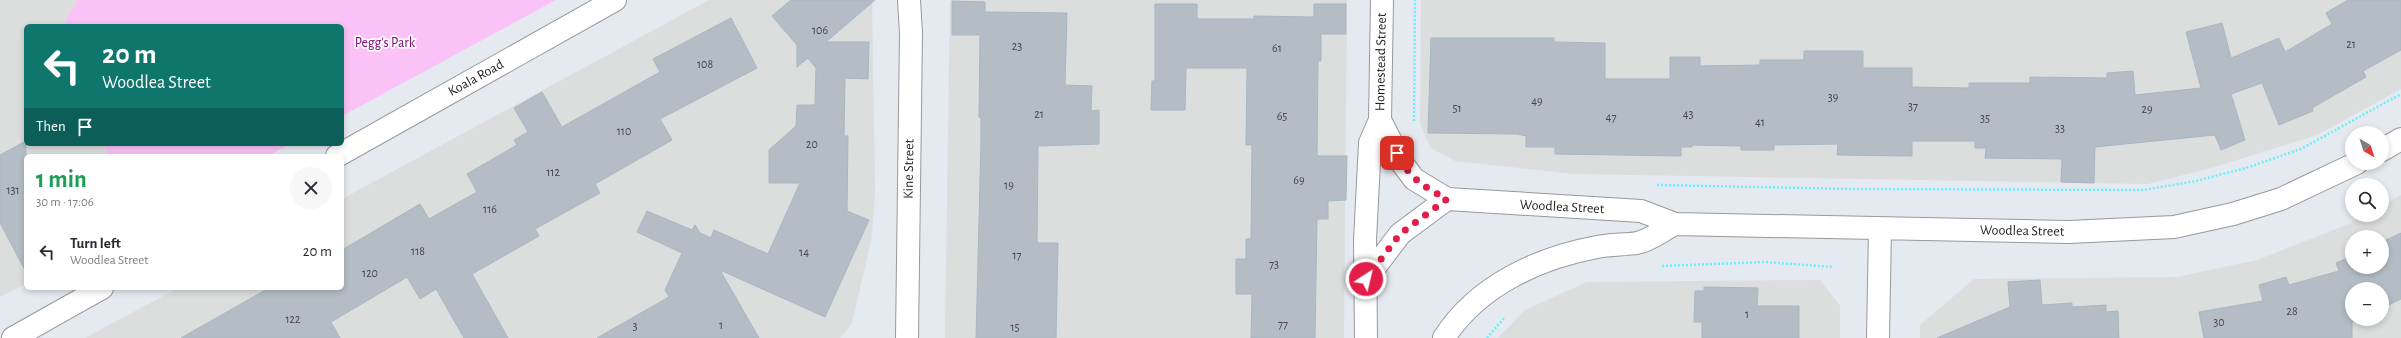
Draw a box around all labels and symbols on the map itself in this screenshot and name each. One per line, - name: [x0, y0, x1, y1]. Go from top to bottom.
- street label: Homestead Street: [1373, 12, 1389, 111]
- house number: 106: [812, 24, 828, 36]
- park label: Pegg's Park: [355, 36, 416, 50]
- house number: 21: [2346, 38, 2356, 50]
- house number: 23: [1012, 40, 1022, 52]
- house number: 61: [1272, 42, 1282, 54]
- street label: Koala Road: [446, 57, 506, 99]
- house number: 108: [697, 58, 713, 70]
- house number: 39: [1828, 91, 1839, 103]
- house number: 49: [1531, 95, 1543, 107]
- house number: 37: [1908, 100, 1918, 112]
- house number: 51: [1452, 102, 1462, 114]
- house number: 29: [2141, 103, 2153, 115]
- house number: 21: [1034, 108, 1044, 120]
- house number: 43: [1683, 108, 1693, 120]
- house number: 65: [1277, 110, 1287, 122]
- house number: 47: [1606, 111, 1616, 123]
- house number: 35: [1980, 112, 1990, 124]
- house number: 41: [1755, 116, 1765, 128]
- house number: 33: [2055, 122, 2065, 134]
- house number: 110: [617, 125, 631, 137]
- north arrow: [2345, 126, 2389, 170]
- pin: [1380, 136, 1414, 170]
- house number: 20: [806, 138, 818, 150]
- street label: Kine Street: [901, 138, 917, 199]
- house number: 112: [546, 166, 560, 178]
- house number: 69: [1293, 174, 1305, 186]
- house number: 19: [1004, 179, 1014, 191]
- house number: 131: [6, 184, 20, 196]
- street label: Woodlea Street: [1519, 198, 1605, 216]
- house number: 116: [483, 203, 497, 215]
- street label: Woodlea Street: [1980, 223, 2065, 239]
- house number: 118: [411, 245, 425, 257]
- house number: 14: [799, 246, 809, 258]
- house number: 17: [1012, 249, 1022, 261]
- house number: 73: [1269, 258, 1279, 270]
- position arrow: [1345, 258, 1387, 300]
- house number: 120: [362, 267, 378, 279]
- house number: 28: [2286, 305, 2298, 317]
- house number: 1: [1745, 308, 1749, 320]
- house number: 122: [285, 313, 301, 325]
- house number: 30: [2213, 316, 2225, 328]
- house number: 77: [1278, 318, 1288, 330]
- house number: 1: [719, 319, 723, 331]
- house number: 3: [633, 320, 638, 332]
- house number: 15: [1010, 321, 1020, 333]

